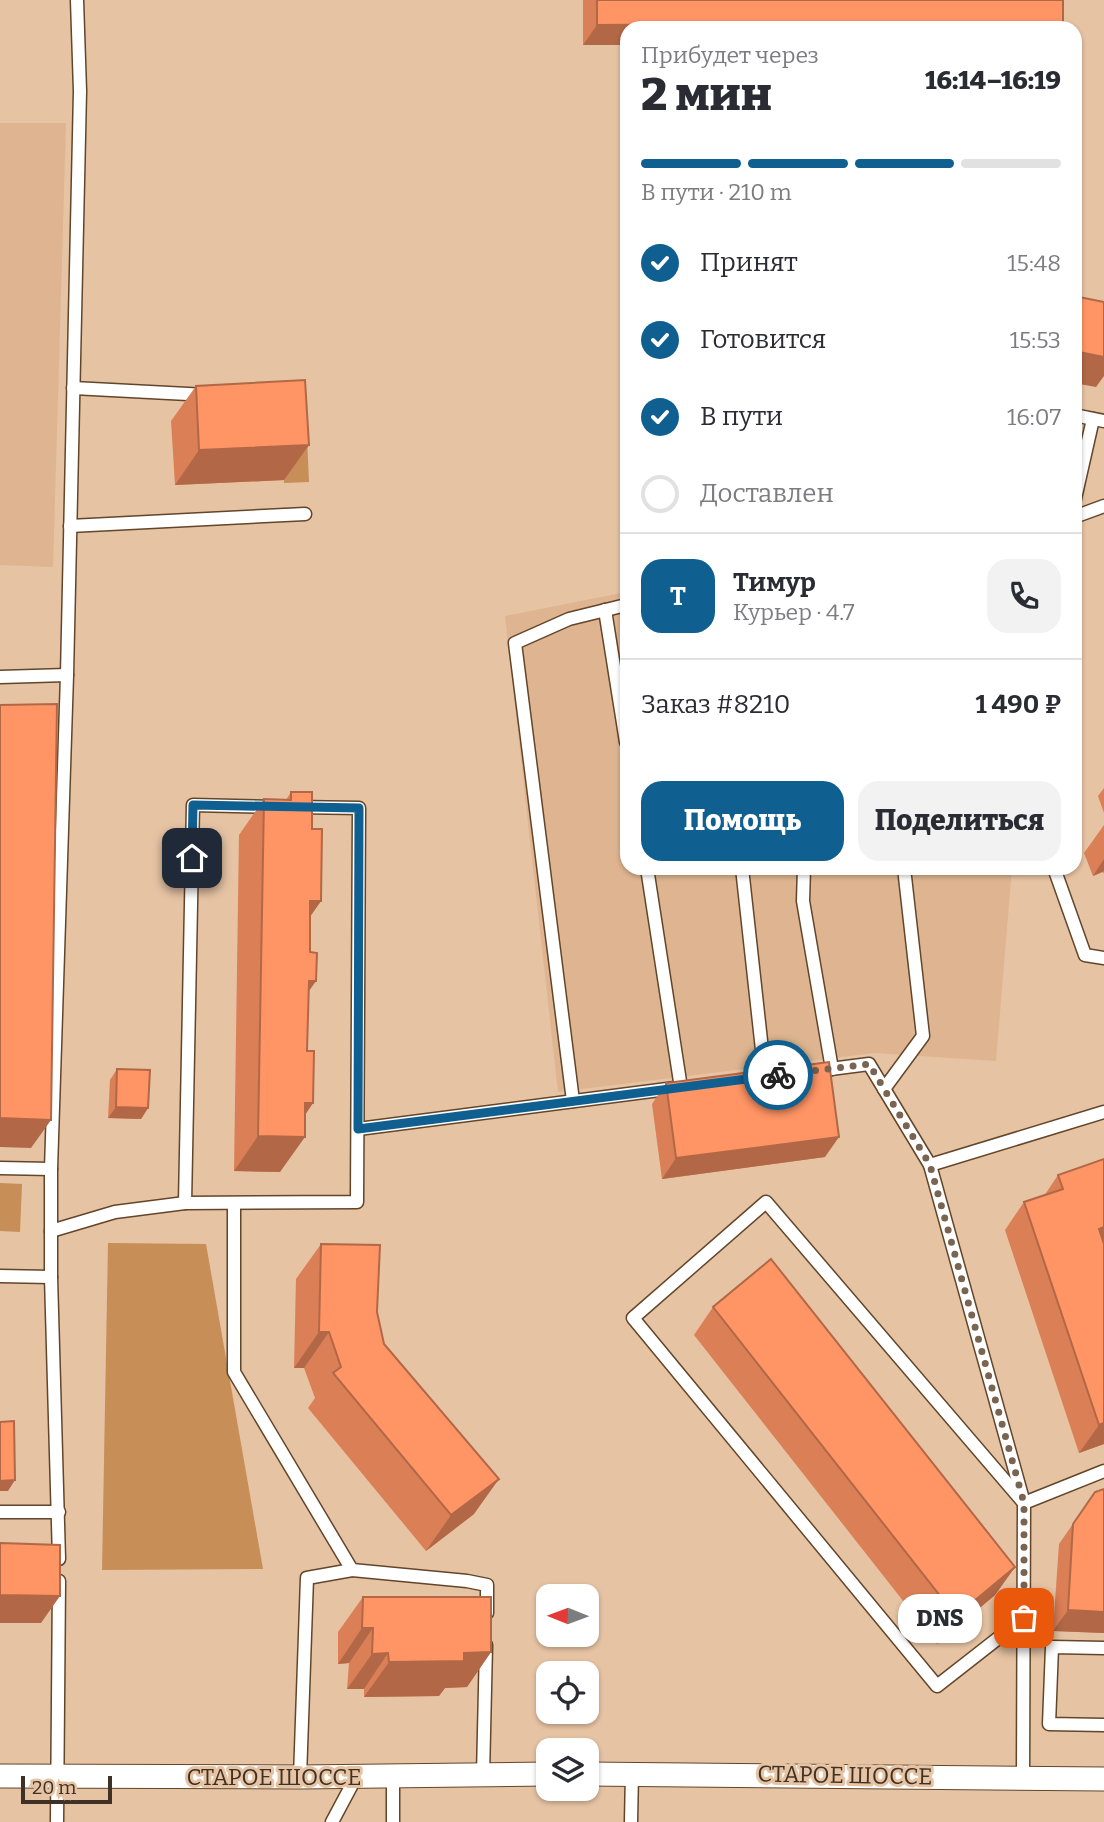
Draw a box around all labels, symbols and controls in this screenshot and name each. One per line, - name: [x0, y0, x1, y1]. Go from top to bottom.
- text: Прибудет через: [641, 41, 819, 69]
- text: 16:14–16:19: [925, 65, 1061, 96]
- text: 2 мин: [641, 67, 772, 122]
- text: В пути · 210 m: [641, 178, 792, 206]
- icon: check: [641, 244, 679, 282]
- text: Принят: [700, 247, 798, 278]
- text: 15:48: [1007, 249, 1061, 277]
- icon: check: [641, 321, 679, 359]
- text: Готовится: [700, 324, 826, 355]
- text: 15:53: [1010, 326, 1061, 354]
- icon: check: [641, 398, 679, 436]
- text: В пути: [700, 401, 783, 432]
- text: 16:07: [1007, 403, 1061, 431]
- text: Доставлен: [700, 478, 834, 509]
- button: phone: [987, 559, 1061, 633]
- text: Тимур: [733, 567, 816, 598]
- text: Т: [670, 581, 686, 612]
- text: Курьер · 4.7: [733, 598, 855, 626]
- text: Заказ #8210: [641, 689, 790, 720]
- text: 1 490 ₽: [976, 689, 1061, 720]
- button: Помощь: [641, 781, 844, 861]
- button: Поделиться: [858, 781, 1061, 861]
- pin: [162, 828, 222, 888]
- icon: home: [173, 839, 211, 877]
- courier: [743, 1040, 813, 1110]
- icon: bike: [759, 1056, 797, 1094]
- north arrow: [536, 1584, 598, 1647]
- map controls: [536, 1584, 599, 1801]
- pin: [994, 1588, 1054, 1648]
- callout: DNS: [898, 1594, 982, 1642]
- icon: bag: [1005, 1599, 1043, 1637]
- text: DNS: [916, 1604, 964, 1632]
- button: locate: [536, 1661, 599, 1724]
- button: layers: [536, 1738, 599, 1801]
- street label: СТАРОЕ ШОССЕ: [757, 1759, 933, 1791]
- street label: СТАРОЕ ШОССЕ: [186, 1763, 362, 1791]
- scale bar: [21, 1773, 112, 1805]
- text: 20 m: [32, 1776, 76, 1799]

